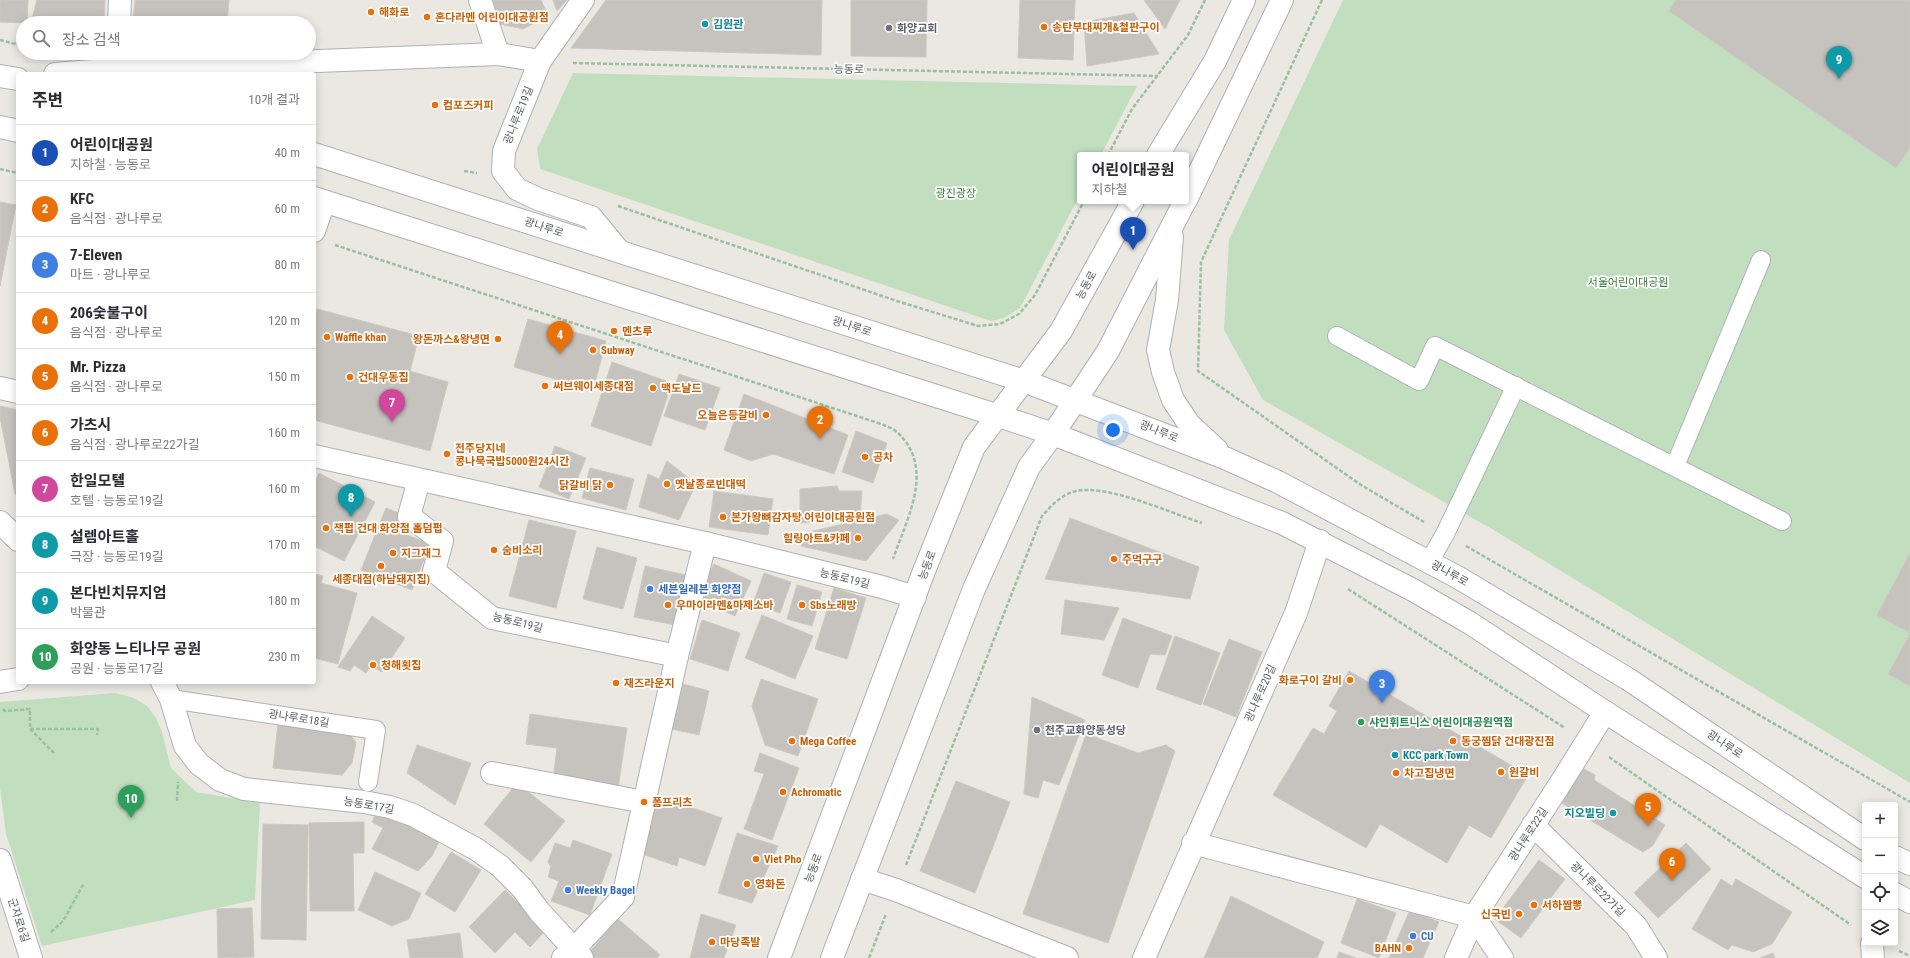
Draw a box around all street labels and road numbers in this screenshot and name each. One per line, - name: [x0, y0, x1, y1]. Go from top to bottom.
- street label: 능동로: [834, 63, 864, 76]
- street label: 광나루로19길: [501, 84, 536, 146]
- street label: 광나루로: [523, 215, 565, 240]
- street label: 능동로: [1073, 269, 1099, 302]
- street label: 광나루로: [831, 314, 873, 339]
- street label: 광나루로: [1138, 418, 1180, 445]
- street label: 능동로: [916, 549, 939, 582]
- street label: 광나루로: [1429, 558, 1471, 589]
- street label: 능동로19길: [818, 566, 871, 591]
- street label: 능동로19길: [491, 610, 544, 635]
- street label: 광나루로20길: [1242, 662, 1279, 724]
- street label: 광나루로18길: [268, 707, 330, 730]
- street label: 광나루로: [1704, 728, 1745, 761]
- street label: 능동로17길: [343, 795, 395, 816]
- street label: 광나루로22길: [1506, 805, 1551, 864]
- street label: 능동로: [802, 852, 825, 885]
- street label: 광나루로22가길: [1568, 859, 1628, 919]
- street label: 군자로6길: [5, 896, 32, 944]

